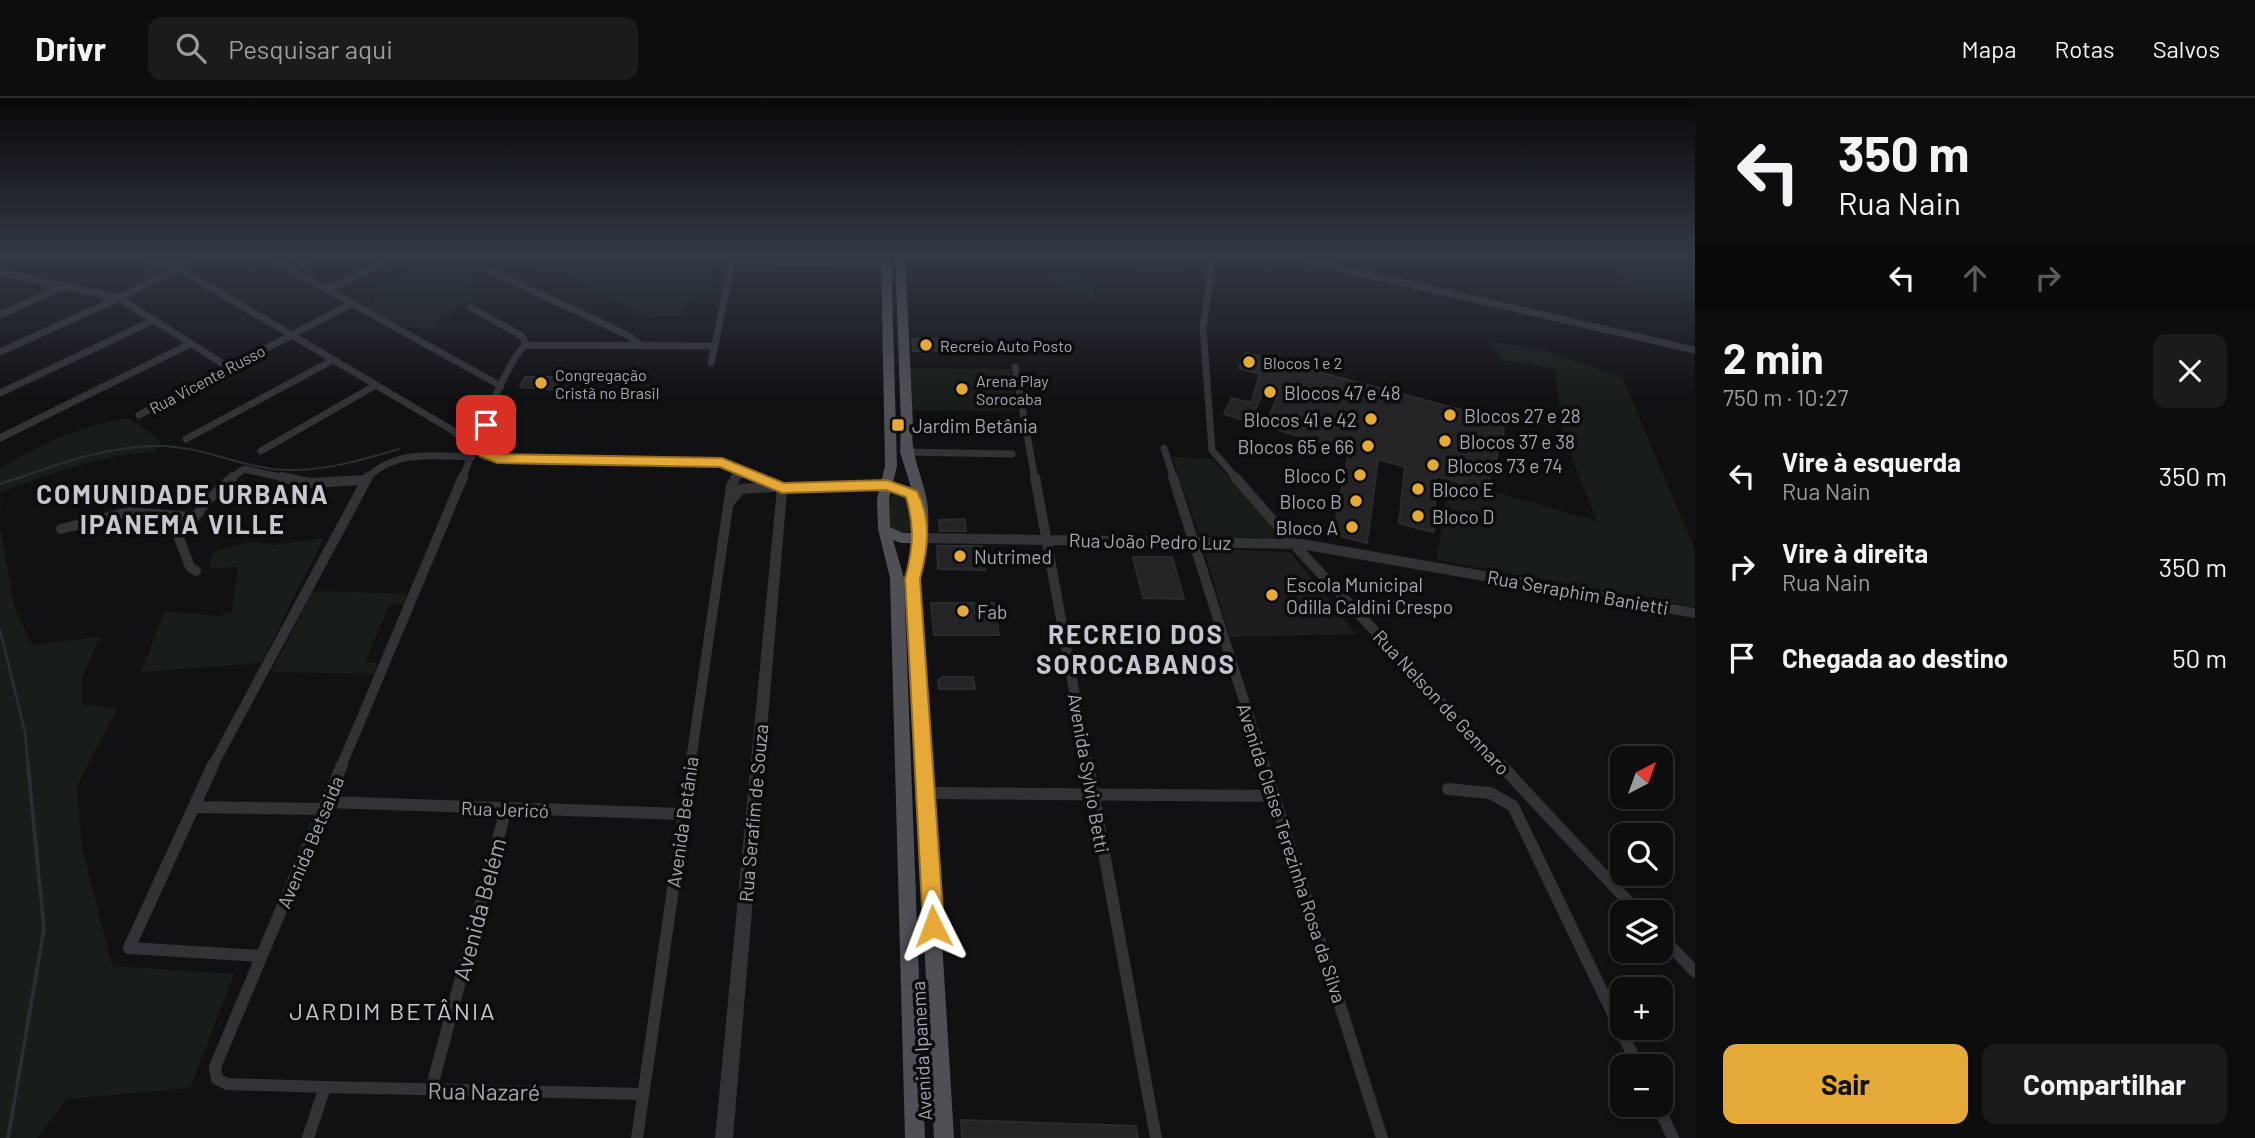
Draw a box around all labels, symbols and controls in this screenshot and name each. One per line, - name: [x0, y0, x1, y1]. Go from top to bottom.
- search box: [148, 17, 638, 80]
- text: Drivr: [35, 28, 106, 68]
- icon: search: [172, 29, 210, 67]
- text: Pesquisar aqui: [228, 33, 393, 64]
- text: Mapa: [1962, 34, 2017, 63]
- text: Rotas: [2055, 34, 2115, 63]
- text: Salvos: [2153, 34, 2220, 63]
- text: 350 m: [1838, 123, 1970, 182]
- icon: left: [1723, 126, 1814, 217]
- text: Rua Nain: [1838, 183, 1961, 221]
- icon: left: [1883, 259, 1921, 297]
- icon: ahead: [1956, 259, 1994, 297]
- icon: right: [2029, 259, 2067, 297]
- text: 2 min: [1723, 332, 1824, 382]
- button: close: [2153, 334, 2227, 408]
- place label: Recreio Auto Posto: [940, 336, 1073, 355]
- marker: Recreio Auto Posto: [918, 337, 934, 353]
- street label: Rua Vicente Russo: [146, 341, 268, 417]
- place label: Blocos 1 e 2: [1263, 353, 1342, 372]
- marker: Blocos 1 e 2: [1241, 354, 1257, 370]
- place label: Congregação Cristã no Brasil: [555, 365, 659, 402]
- place label: Arena Play Sorocaba: [976, 371, 1049, 408]
- marker: Congregação Cristã no Brasil: [533, 375, 549, 391]
- marker: Arena Play Sorocaba: [954, 381, 970, 397]
- place label: Blocos 47 e 48: [1284, 381, 1401, 404]
- text: 750 m · 10:27: [1723, 383, 1848, 411]
- marker: Blocos 47 e 48: [1262, 384, 1278, 400]
- pin: [456, 395, 516, 455]
- place label: Blocos 27 e 28: [1464, 404, 1581, 427]
- icon: arrive: [467, 406, 505, 444]
- marker: Blocos 27 e 28: [1442, 407, 1458, 423]
- place label: Blocos 41 e 42: [1243, 408, 1357, 431]
- marker: Blocos 41 e 42: [1363, 411, 1379, 427]
- place label: Jardim Betânia: [912, 414, 1038, 437]
- marker: Jardim Betânia: [890, 417, 906, 433]
- place label: Blocos 37 e 38: [1459, 430, 1575, 453]
- marker: Blocos 37 e 38: [1437, 433, 1453, 449]
- place label: Blocos 65 e 66: [1237, 435, 1354, 458]
- marker: Blocos 65 e 66: [1360, 438, 1376, 454]
- text: Vire à esquerda: [1782, 446, 1961, 477]
- place label: Blocos 73 e 74: [1447, 454, 1563, 477]
- marker: Blocos 73 e 74: [1425, 457, 1441, 473]
- icon: left: [1723, 457, 1761, 495]
- text: 350 m: [2159, 460, 2227, 491]
- place label: Bloco C: [1284, 464, 1346, 487]
- marker: Bloco C: [1352, 467, 1368, 483]
- text: Rua Nain: [1782, 477, 1870, 505]
- district label: COMUNIDADE URBANA IPANEMA VILLE: [36, 478, 330, 539]
- place label: Bloco E: [1432, 478, 1494, 501]
- marker: Bloco E: [1410, 481, 1426, 497]
- place label: Bloco B: [1279, 490, 1342, 513]
- marker: Bloco B: [1348, 493, 1364, 509]
- place label: Bloco D: [1432, 505, 1494, 528]
- marker: Bloco D: [1410, 508, 1426, 524]
- place label: Bloco A: [1276, 516, 1338, 539]
- marker: Bloco A: [1344, 519, 1360, 535]
- street label: Rua João Pedro Luz: [1069, 528, 1231, 554]
- text: Vire à direita: [1782, 537, 1928, 568]
- place label: Nutrimed: [974, 545, 1052, 568]
- marker: Nutrimed: [952, 548, 968, 564]
- icon: right: [1723, 548, 1761, 586]
- text: 350 m: [2159, 551, 2227, 582]
- street label: Rua Seraphim Banietti: [1486, 565, 1670, 619]
- text: Rua Nain: [1782, 568, 1870, 596]
- place label: Escola Municipal Odilla Caldini Crespo: [1286, 573, 1453, 618]
- marker: Escola Municipal Odilla Caldini Crespo: [1264, 587, 1280, 603]
- place label: Fab: [977, 600, 1007, 623]
- marker: Fab: [955, 603, 971, 619]
- district label: RECREIO DOS SOROCABANOS: [1036, 618, 1236, 679]
- street label: Rua Nelson de Gennaro: [1369, 625, 1515, 779]
- icon: arrive: [1723, 639, 1761, 677]
- text: Chegada ao destino: [1782, 642, 2008, 673]
- text: 50 m: [2172, 642, 2227, 673]
- street label: Avenida Sylvio Betti: [1064, 691, 1114, 855]
- street label: Avenida Cleise Terezinha Rosa da Silva: [1233, 700, 1351, 1006]
- street label: Rua Serafim de Souza: [734, 723, 772, 903]
- north arrow: [1610, 746, 1673, 808]
- map controls: [1610, 746, 1673, 1117]
- street label: Avenida Betânia: [661, 755, 703, 889]
- street label: Avenida Betsaida: [272, 772, 348, 912]
- street label: Rua Jericó: [461, 796, 549, 822]
- button: search: [1610, 823, 1673, 886]
- street label: Avenida Belém: [447, 835, 511, 983]
- position arrow: [896, 889, 970, 963]
- button: layers: [1610, 900, 1673, 963]
- button: +: [1610, 977, 1673, 1040]
- street label: Avenida Ipanema: [906, 981, 936, 1121]
- district label: JARDIM BETÂNIA: [289, 996, 497, 1025]
- button: Sair: [1723, 1044, 1968, 1124]
- button: Compartilhar: [1982, 1044, 2227, 1124]
- button: −: [1610, 1054, 1673, 1117]
- street label: Rua Nazaré: [427, 1076, 541, 1106]

